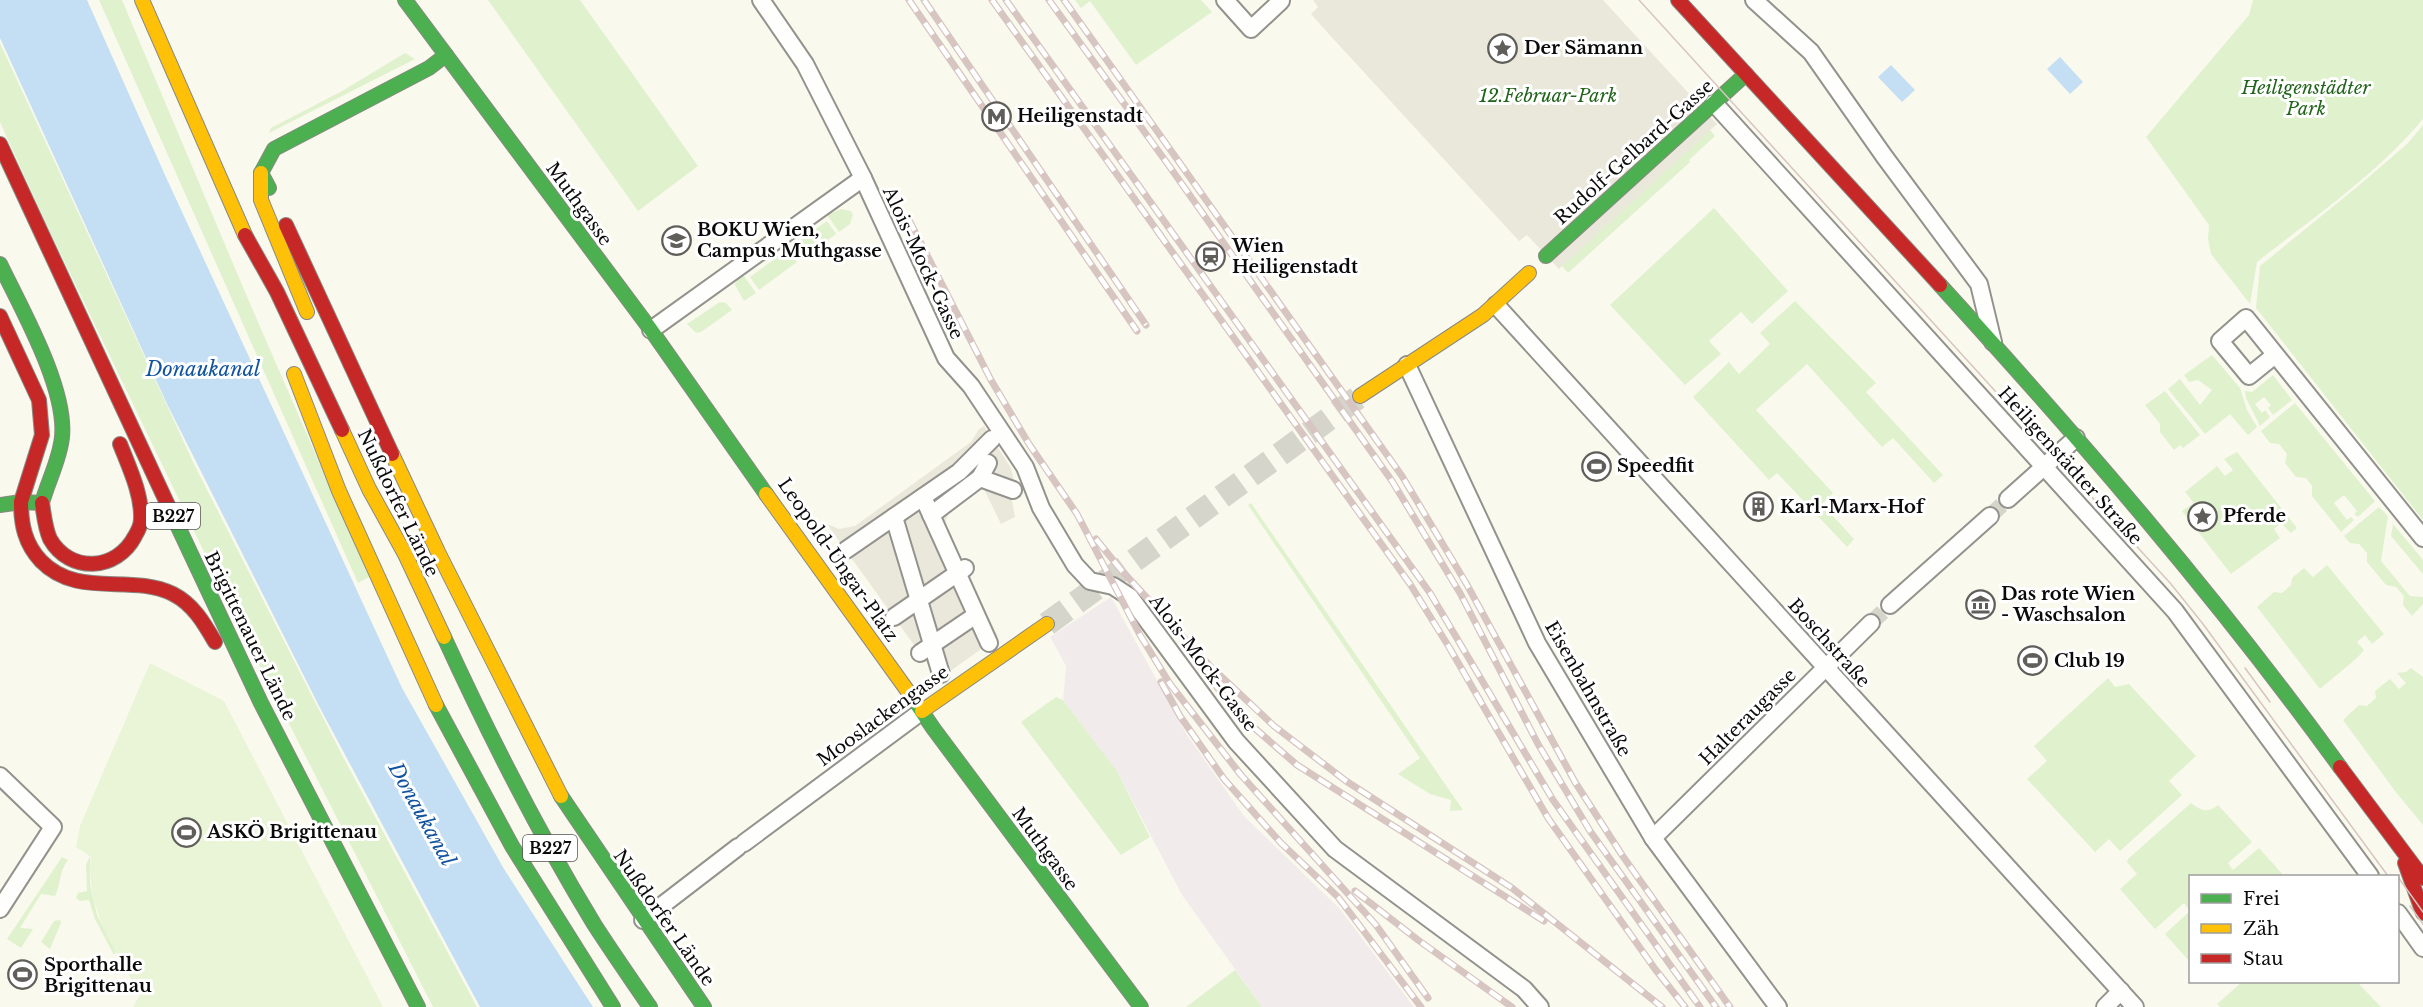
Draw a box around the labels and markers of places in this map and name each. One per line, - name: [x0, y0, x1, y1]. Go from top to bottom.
- place icon: Der Sämann: [1487, 32, 1519, 64]
- place label: Der Sämann: [1524, 37, 1643, 59]
- metro station icon: Heiligenstadt: [980, 100, 1012, 132]
- place label: Heiligenstadt: [1017, 105, 1143, 127]
- place label: BOKU Wien, Campus Muthgasse: [697, 219, 882, 262]
- school or university icon: BOKU Wien, Campus Muthgasse: [660, 224, 692, 256]
- place label: Wien Heiligenstadt: [1231, 235, 1358, 278]
- station icon: Wien Heiligenstadt: [1195, 240, 1227, 272]
- sports icon: Speedfit: [1580, 450, 1612, 482]
- place label: Speedfit: [1617, 455, 1694, 477]
- building icon: Karl-Marx-Hof: [1743, 491, 1775, 523]
- place label: Karl-Marx-Hof: [1780, 496, 1926, 518]
- place icon: Pferde: [2186, 500, 2218, 532]
- place label: Pferde: [2223, 505, 2286, 527]
- place label: Das rote Wien - Waschsalon: [2001, 583, 2135, 626]
- museum icon: Das rote Wien - Waschsalon: [1964, 588, 1996, 620]
- sports icon: Club 19: [2017, 645, 2049, 677]
- place label: Club 19: [2054, 650, 2125, 672]
- sports icon: ASKÖ Brigittenau: [170, 816, 202, 848]
- place label: ASKÖ Brigittenau: [206, 820, 377, 843]
- place label: Sporthalle Brigittenau: [44, 954, 152, 997]
- sports icon: Sporthalle Brigittenau: [7, 959, 39, 991]

